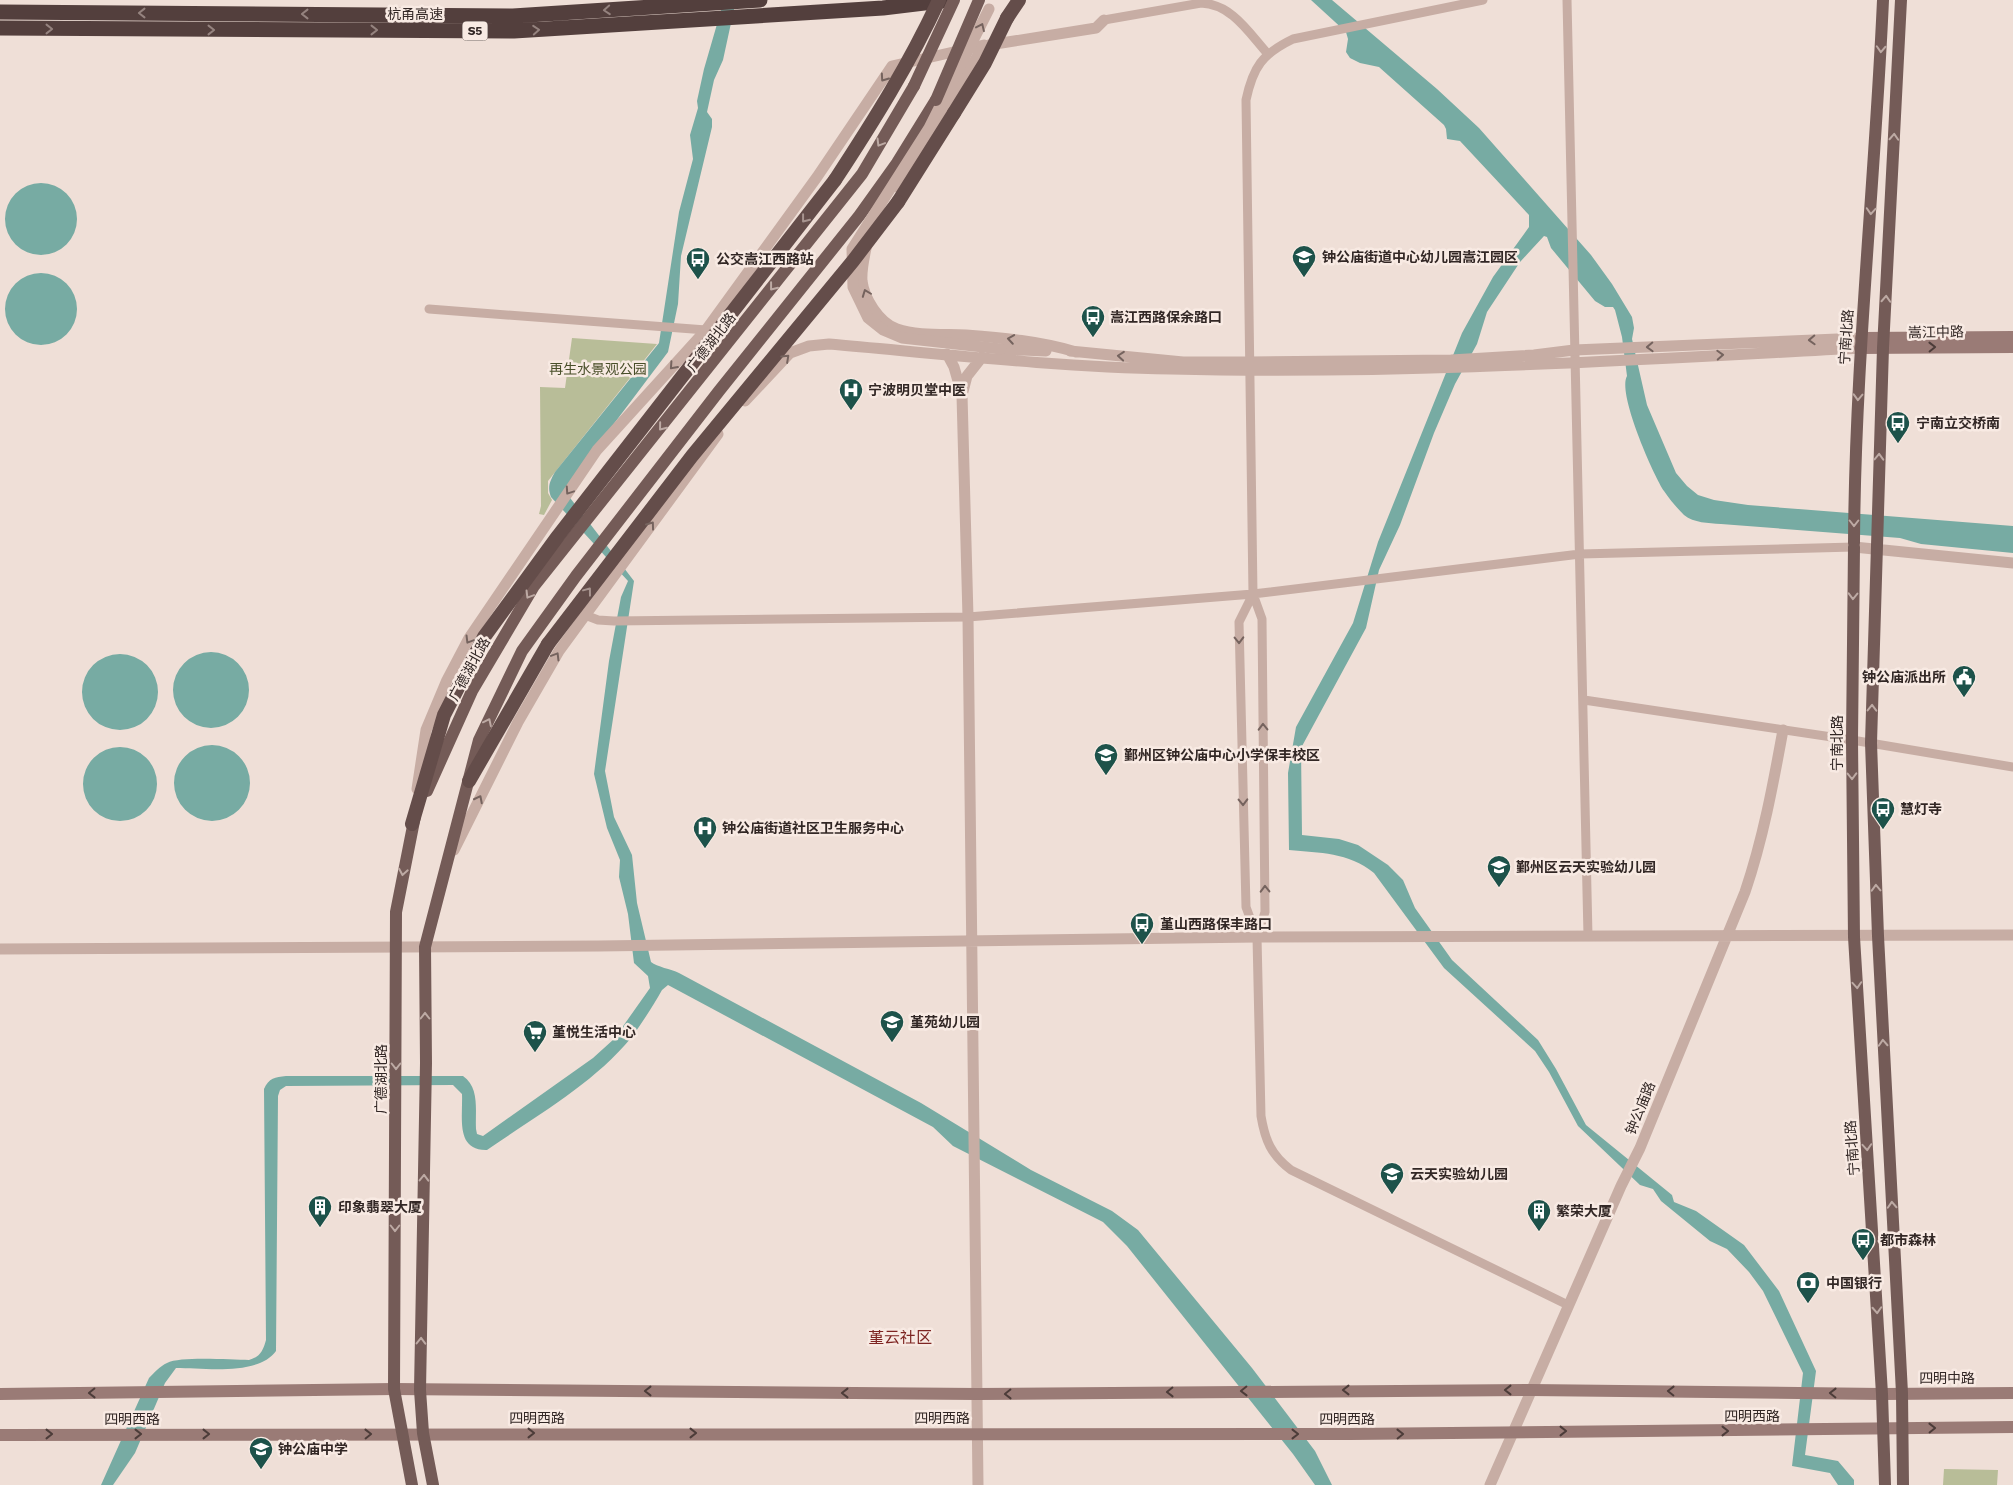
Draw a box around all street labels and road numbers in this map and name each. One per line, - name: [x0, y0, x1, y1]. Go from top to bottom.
- street label: 杭甬高速: [387, 6, 443, 22]
- road number: S5: [462, 22, 488, 40]
- street label: 广德湖北路: [683, 309, 739, 375]
- street label: 宁南北路: [1836, 309, 1856, 365]
- street label: 嵩江中路: [1908, 324, 1964, 340]
- street label: 广德湖北路: [445, 635, 493, 703]
- street label: 宁南北路: [1829, 715, 1845, 771]
- street label: 广德湖北路: [373, 1044, 389, 1114]
- street label: 钟公庙路: [1622, 1079, 1658, 1137]
- street label: 宁南北路: [1842, 1120, 1862, 1176]
- street label: 四明中路: [1919, 1370, 1975, 1386]
- street label: 四明西路: [1724, 1408, 1780, 1424]
- street label: 四明西路: [509, 1410, 565, 1426]
- street label: 四明西路: [914, 1410, 970, 1426]
- street label: 四明西路: [104, 1411, 160, 1427]
- street label: 四明西路: [1319, 1411, 1375, 1427]

